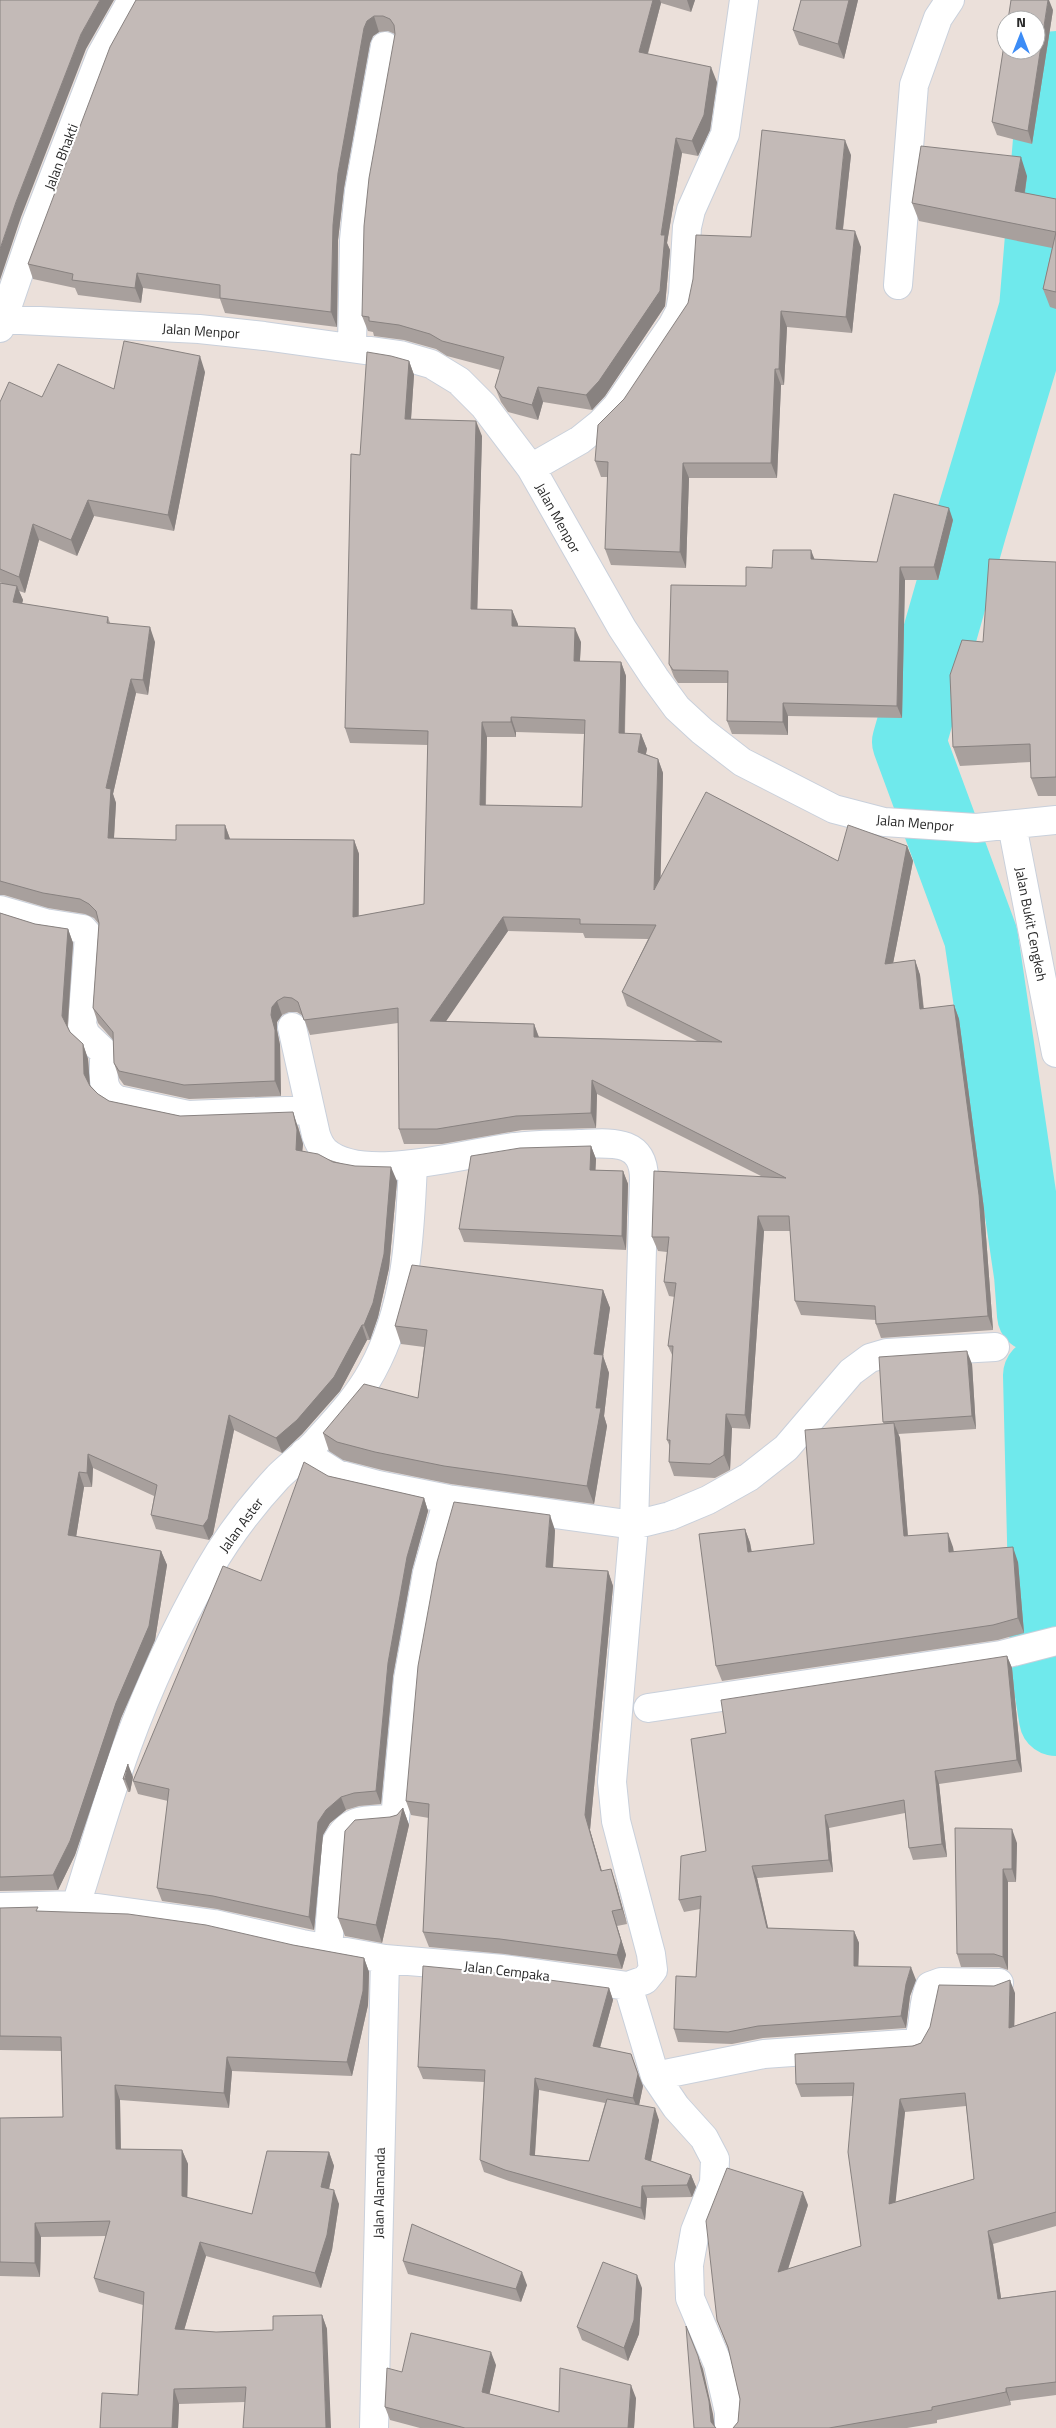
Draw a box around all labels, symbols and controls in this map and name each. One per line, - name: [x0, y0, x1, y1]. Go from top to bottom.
- north arrow: [996, 10, 1046, 60]
- text: N: [1016, 11, 1026, 32]
- street label: Jalan Bhakti: [38, 120, 83, 193]
- street label: Jalan Menpor: [161, 317, 241, 344]
- street label: Jalan Menpor: [530, 479, 587, 557]
- street label: Jalan Menpor: [875, 809, 955, 836]
- street label: Jalan Bukit Cengkeh: [1010, 865, 1053, 983]
- street label: Jalan Aster: [213, 1493, 268, 1557]
- street label: Jalan Cempaka: [463, 1955, 551, 1986]
- street label: Jalan Alamanda: [367, 2147, 390, 2239]

